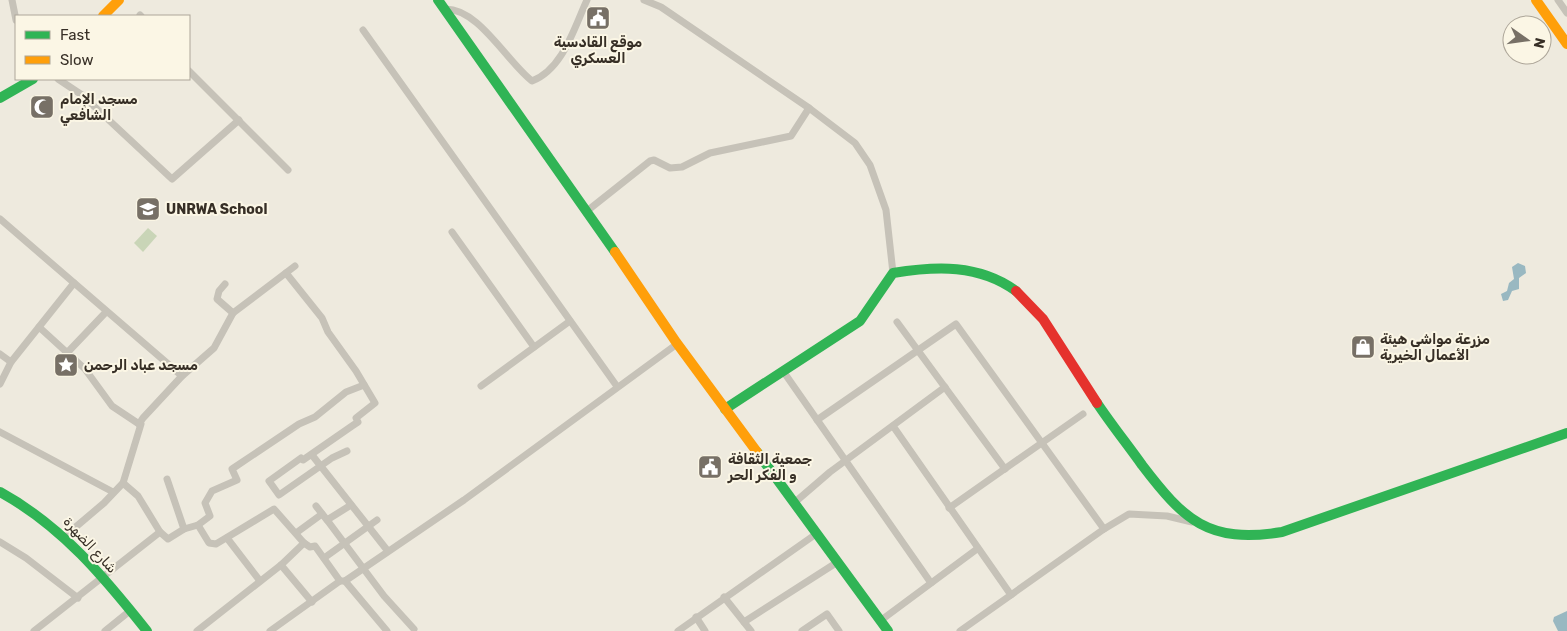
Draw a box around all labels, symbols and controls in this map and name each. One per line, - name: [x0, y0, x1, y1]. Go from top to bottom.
- public building icon: موقع القادسية العسكري: [585, 5, 611, 31]
- legend: [15, 15, 190, 80]
- north arrow: [1502, 15, 1552, 65]
- text: Fast: [60, 26, 90, 44]
- place label: موقع القادسية العسكري: [554, 34, 642, 68]
- text: N: [1530, 36, 1549, 50]
- text: Slow: [60, 51, 93, 69]
- place label: مسجد الإمام الشافعي: [60, 91, 138, 126]
- mosque icon: مسجد الإمام الشافعي: [29, 94, 55, 120]
- school or university icon: UNRWA School: [135, 196, 161, 222]
- place label: UNRWA School: [166, 201, 267, 218]
- place label: مزرعة مواشي هيئة الأعمال الخيرية: [1380, 331, 1490, 364]
- shop icon: مزرعة مواشي هيئة الأعمال الخيرية: [1350, 334, 1376, 360]
- place icon: مسجد عباد الرحمن: [53, 352, 79, 378]
- place label: مسجد عباد الرحمن: [84, 357, 198, 374]
- place label: جمعية الثقافة و الفكر الحر: [727, 451, 812, 484]
- public building icon: جمعية الثقافة و الفكر الحر: [697, 454, 723, 480]
- street label: شارع الضهرة: [58, 513, 120, 578]

